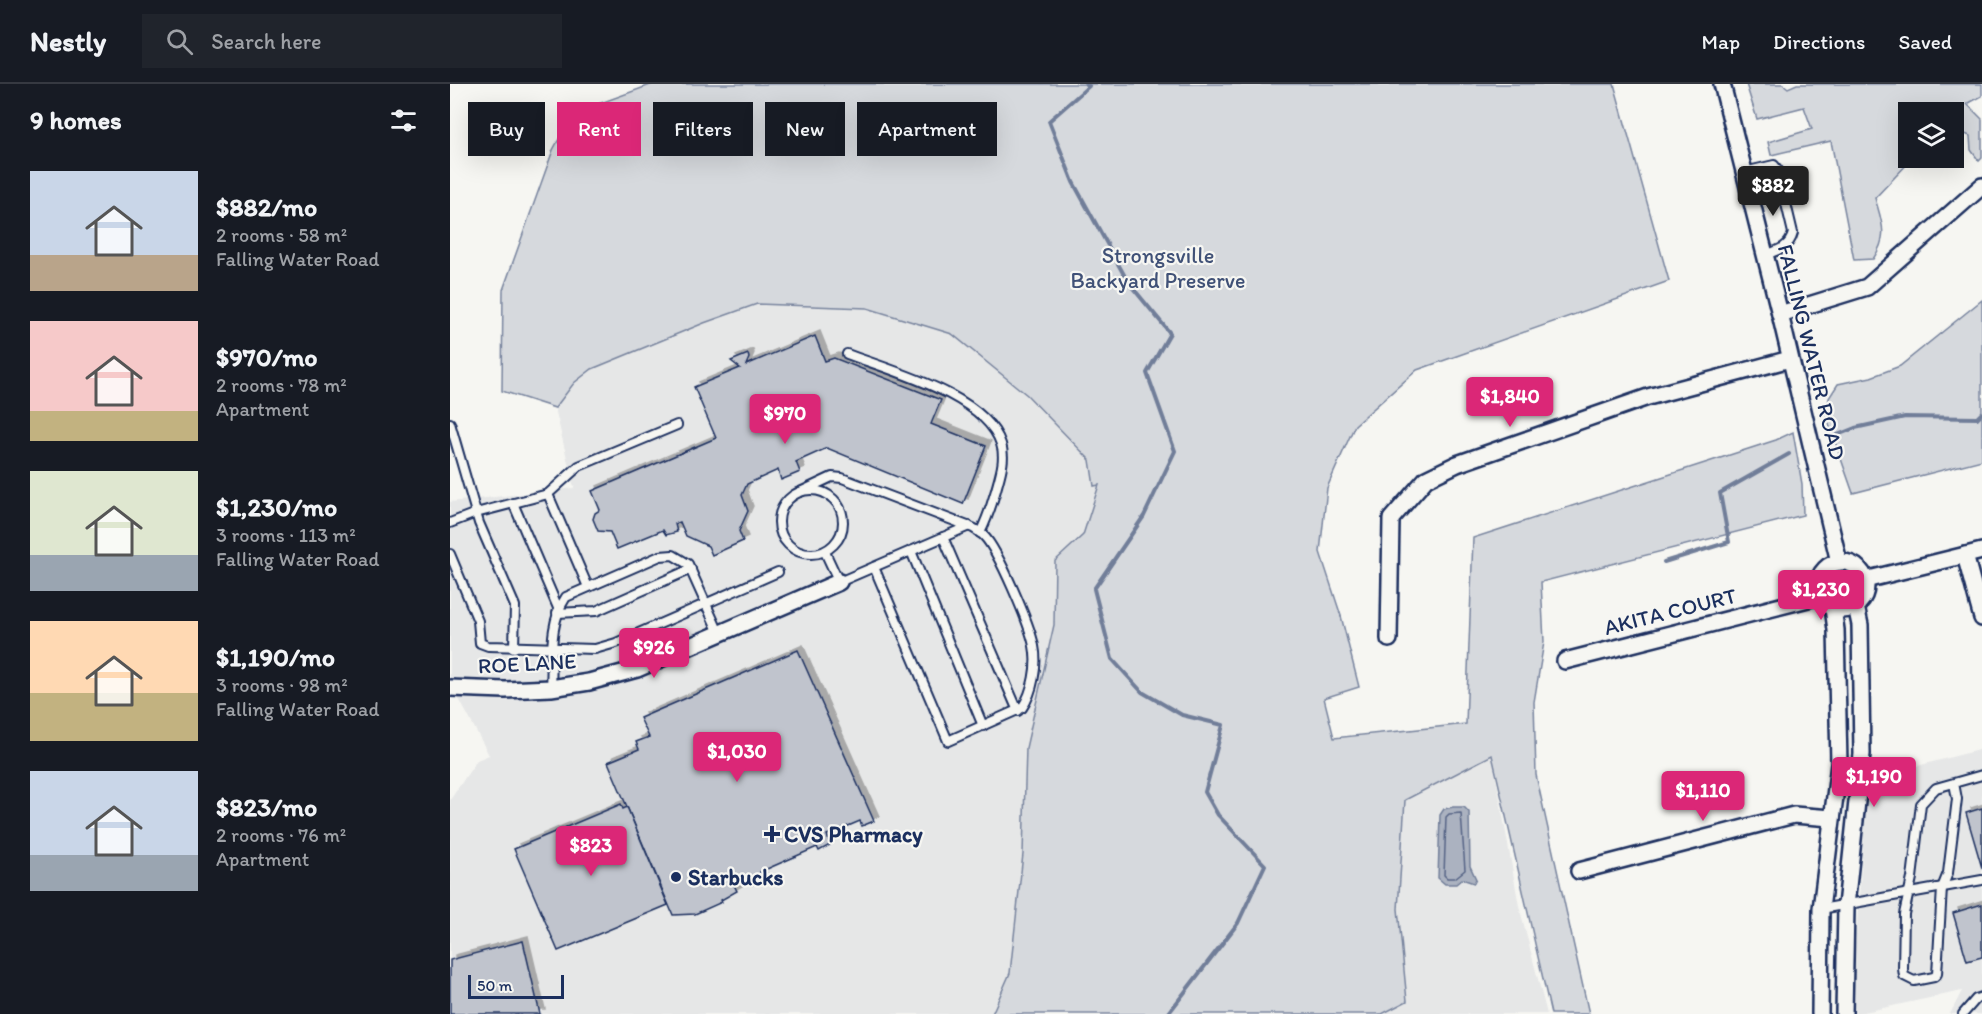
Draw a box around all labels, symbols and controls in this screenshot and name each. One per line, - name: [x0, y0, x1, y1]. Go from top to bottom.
- search box: [142, 14, 562, 68]
- text: Nestly: [30, 24, 106, 58]
- icon: search: [163, 25, 196, 58]
- text: Search here: [211, 28, 322, 55]
- text: Map: [1702, 29, 1740, 54]
- text: Directions: [1773, 29, 1865, 54]
- text: Saved: [1898, 29, 1952, 54]
- chip: Buy: [468, 102, 545, 156]
- chip: Rent: [557, 102, 641, 156]
- chip: Filters: [653, 102, 753, 156]
- chip: New: [765, 102, 845, 156]
- chip: Apartment: [857, 102, 997, 156]
- map controls: [1898, 102, 1964, 168]
- button: layers: [1898, 102, 1964, 168]
- text: 9 homes: [30, 104, 122, 136]
- icon: filters: [387, 104, 420, 137]
- pin: $882: [1737, 166, 1809, 217]
- text: $882: [1752, 173, 1794, 197]
- text: $882/mo: [216, 191, 317, 223]
- icon: home: [78, 195, 150, 267]
- text: 2 rooms · 58 m²: [216, 223, 347, 247]
- street label: FALLING WATER ROAD: [1772, 241, 1851, 463]
- park label: Strongsville Backyard Preserve: [1070, 242, 1246, 294]
- text: Falling Water Road: [216, 247, 379, 271]
- text: $970/mo: [216, 341, 318, 373]
- icon: home: [78, 345, 150, 417]
- text: 2 rooms · 78 m²: [216, 373, 347, 397]
- pin: $1,840: [1461, 377, 1559, 428]
- text: $1,840: [1480, 384, 1540, 408]
- pin: $970: [749, 394, 821, 445]
- text: Apartment: [216, 397, 309, 421]
- text: $970: [764, 401, 806, 425]
- text: $1,230/mo: [216, 491, 337, 523]
- icon: home: [78, 495, 150, 567]
- text: 3 rooms · 113 m²: [216, 523, 356, 547]
- text: Falling Water Road: [216, 547, 379, 571]
- pin: $1,230: [1772, 570, 1870, 621]
- text: $1,230: [1792, 577, 1850, 601]
- street label: AKITA COURT: [1601, 582, 1740, 641]
- pin: $926: [618, 628, 690, 679]
- text: $926: [633, 635, 675, 659]
- text: $1,190/mo: [216, 641, 335, 673]
- icon: home: [78, 645, 150, 717]
- street label: ROE LANE: [477, 647, 577, 680]
- text: 3 rooms · 98 m²: [216, 673, 348, 697]
- text: Falling Water Road: [216, 697, 379, 721]
- pin: $1,030: [688, 732, 786, 783]
- text: $1,030: [707, 739, 767, 763]
- pin: $1,190: [1825, 757, 1923, 808]
- text: $1,190: [1846, 764, 1902, 788]
- pin: $1,110: [1654, 771, 1752, 822]
- text: $1,110: [1675, 778, 1731, 802]
- text: $823/mo: [216, 791, 317, 823]
- icon: home: [78, 795, 150, 867]
- place label: CVS Pharmacy: [784, 821, 923, 848]
- text: 2 rooms · 76 m²: [216, 823, 346, 847]
- pin: $823: [555, 826, 627, 877]
- marker: CVS Pharmacy: [765, 827, 779, 841]
- text: $823: [570, 833, 612, 857]
- text: Apartment: [216, 847, 309, 871]
- place label: Starbucks: [688, 864, 783, 891]
- marker: Starbucks: [669, 870, 683, 884]
- scale bar: [468, 972, 564, 1000]
- text: 50 m: [477, 976, 512, 995]

